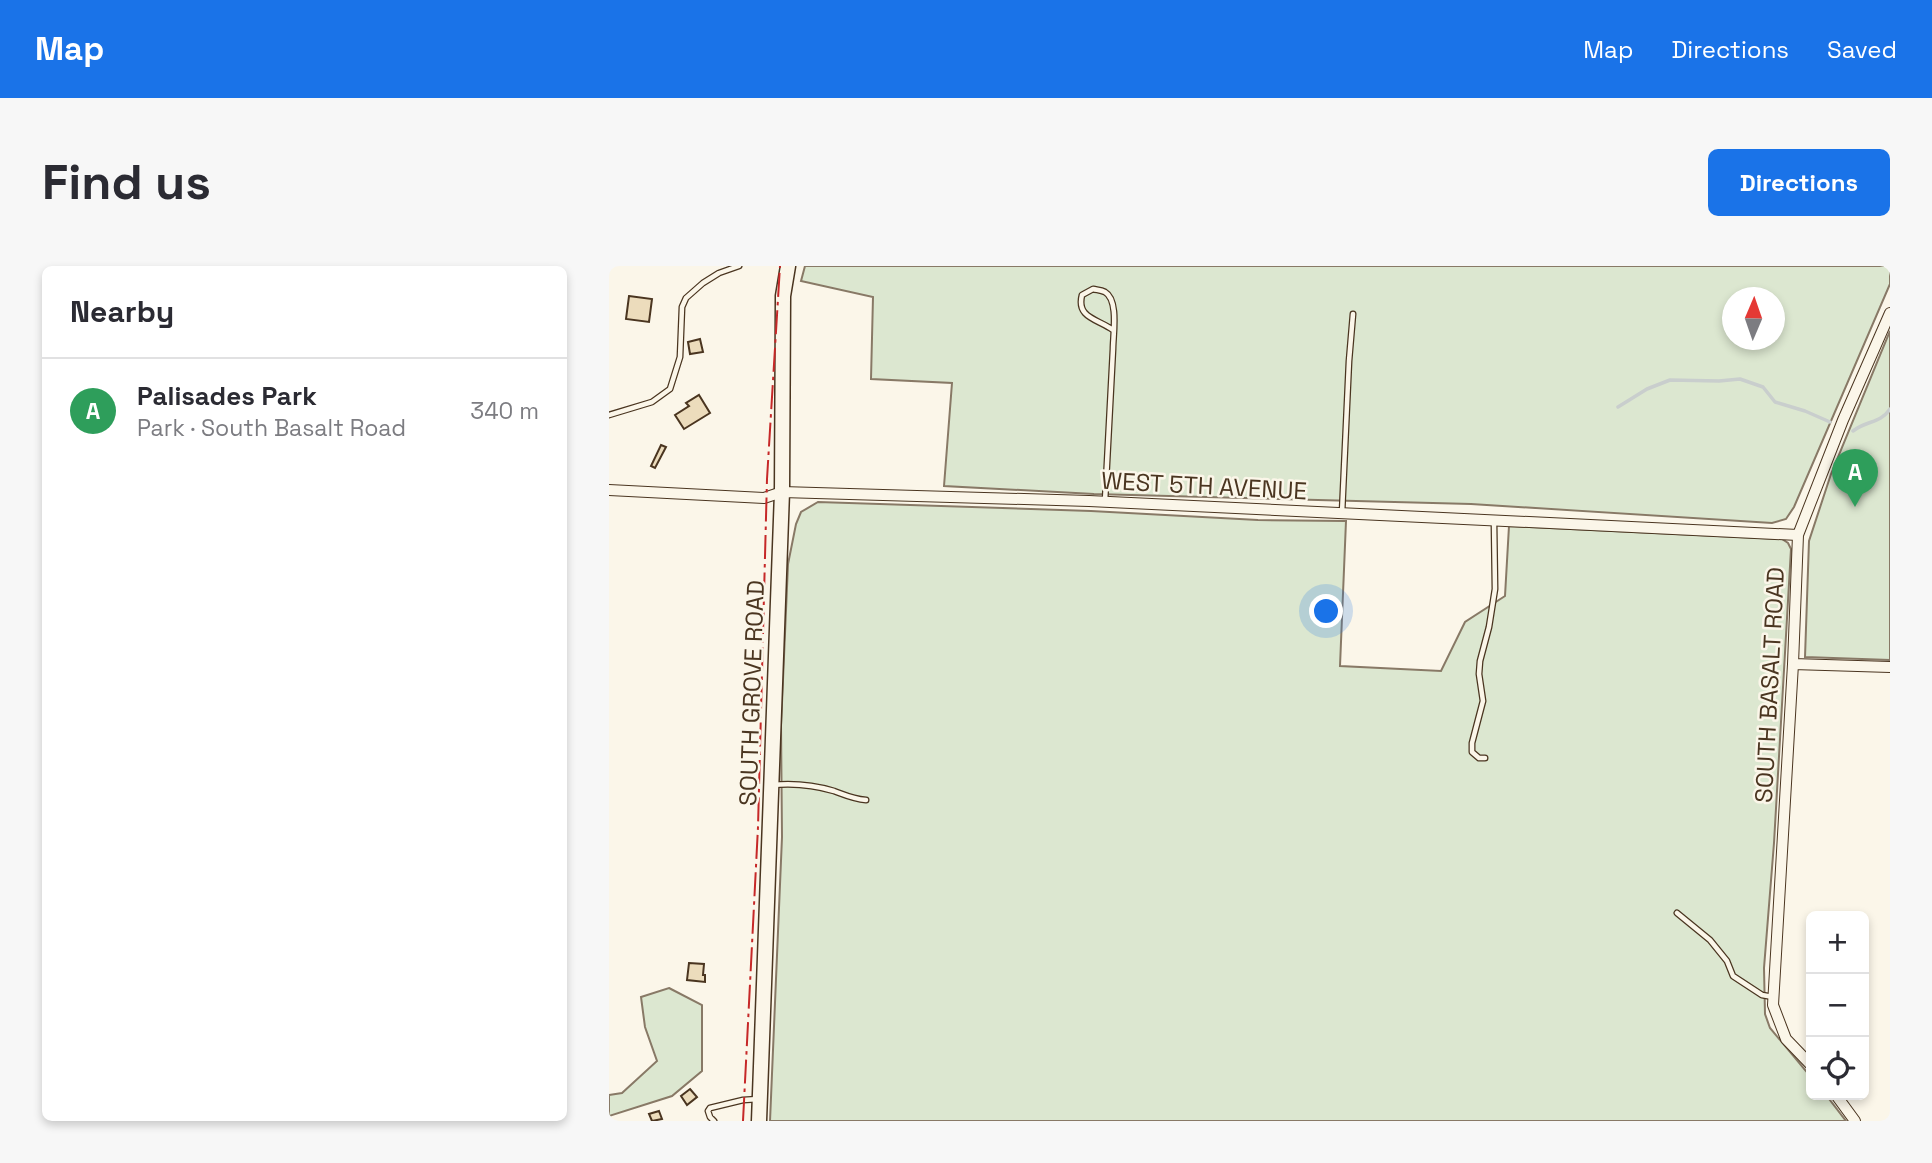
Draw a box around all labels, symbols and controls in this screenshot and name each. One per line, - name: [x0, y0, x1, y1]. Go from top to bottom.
- text: Map: [35, 28, 104, 70]
- text: Map: [1583, 34, 1633, 65]
- text: Directions: [1671, 34, 1789, 65]
- text: Saved: [1827, 34, 1897, 65]
- button: Directions: [1708, 149, 1890, 216]
- text: Find us: [42, 151, 211, 213]
- north arrow: [1722, 287, 1785, 350]
- text: Nearby: [70, 292, 174, 331]
- text: Palisades Park: [137, 379, 317, 413]
- text: A: [86, 396, 100, 426]
- text: 340 m: [470, 396, 539, 426]
- text: Park · South Basalt Road: [137, 413, 406, 443]
- pin: A: [1832, 449, 1878, 507]
- street label: WEST 5TH AVENUE: [1100, 465, 1308, 506]
- street label: SOUTH BASALT ROAD: [1748, 566, 1791, 804]
- street label: SOUTH GROVE ROAD: [732, 580, 771, 806]
- your location: [1309, 594, 1343, 628]
- map controls: [1806, 911, 1869, 1100]
- button: +: [1806, 911, 1869, 974]
- button: −: [1806, 974, 1869, 1037]
- button: locate: [1806, 1037, 1869, 1100]

